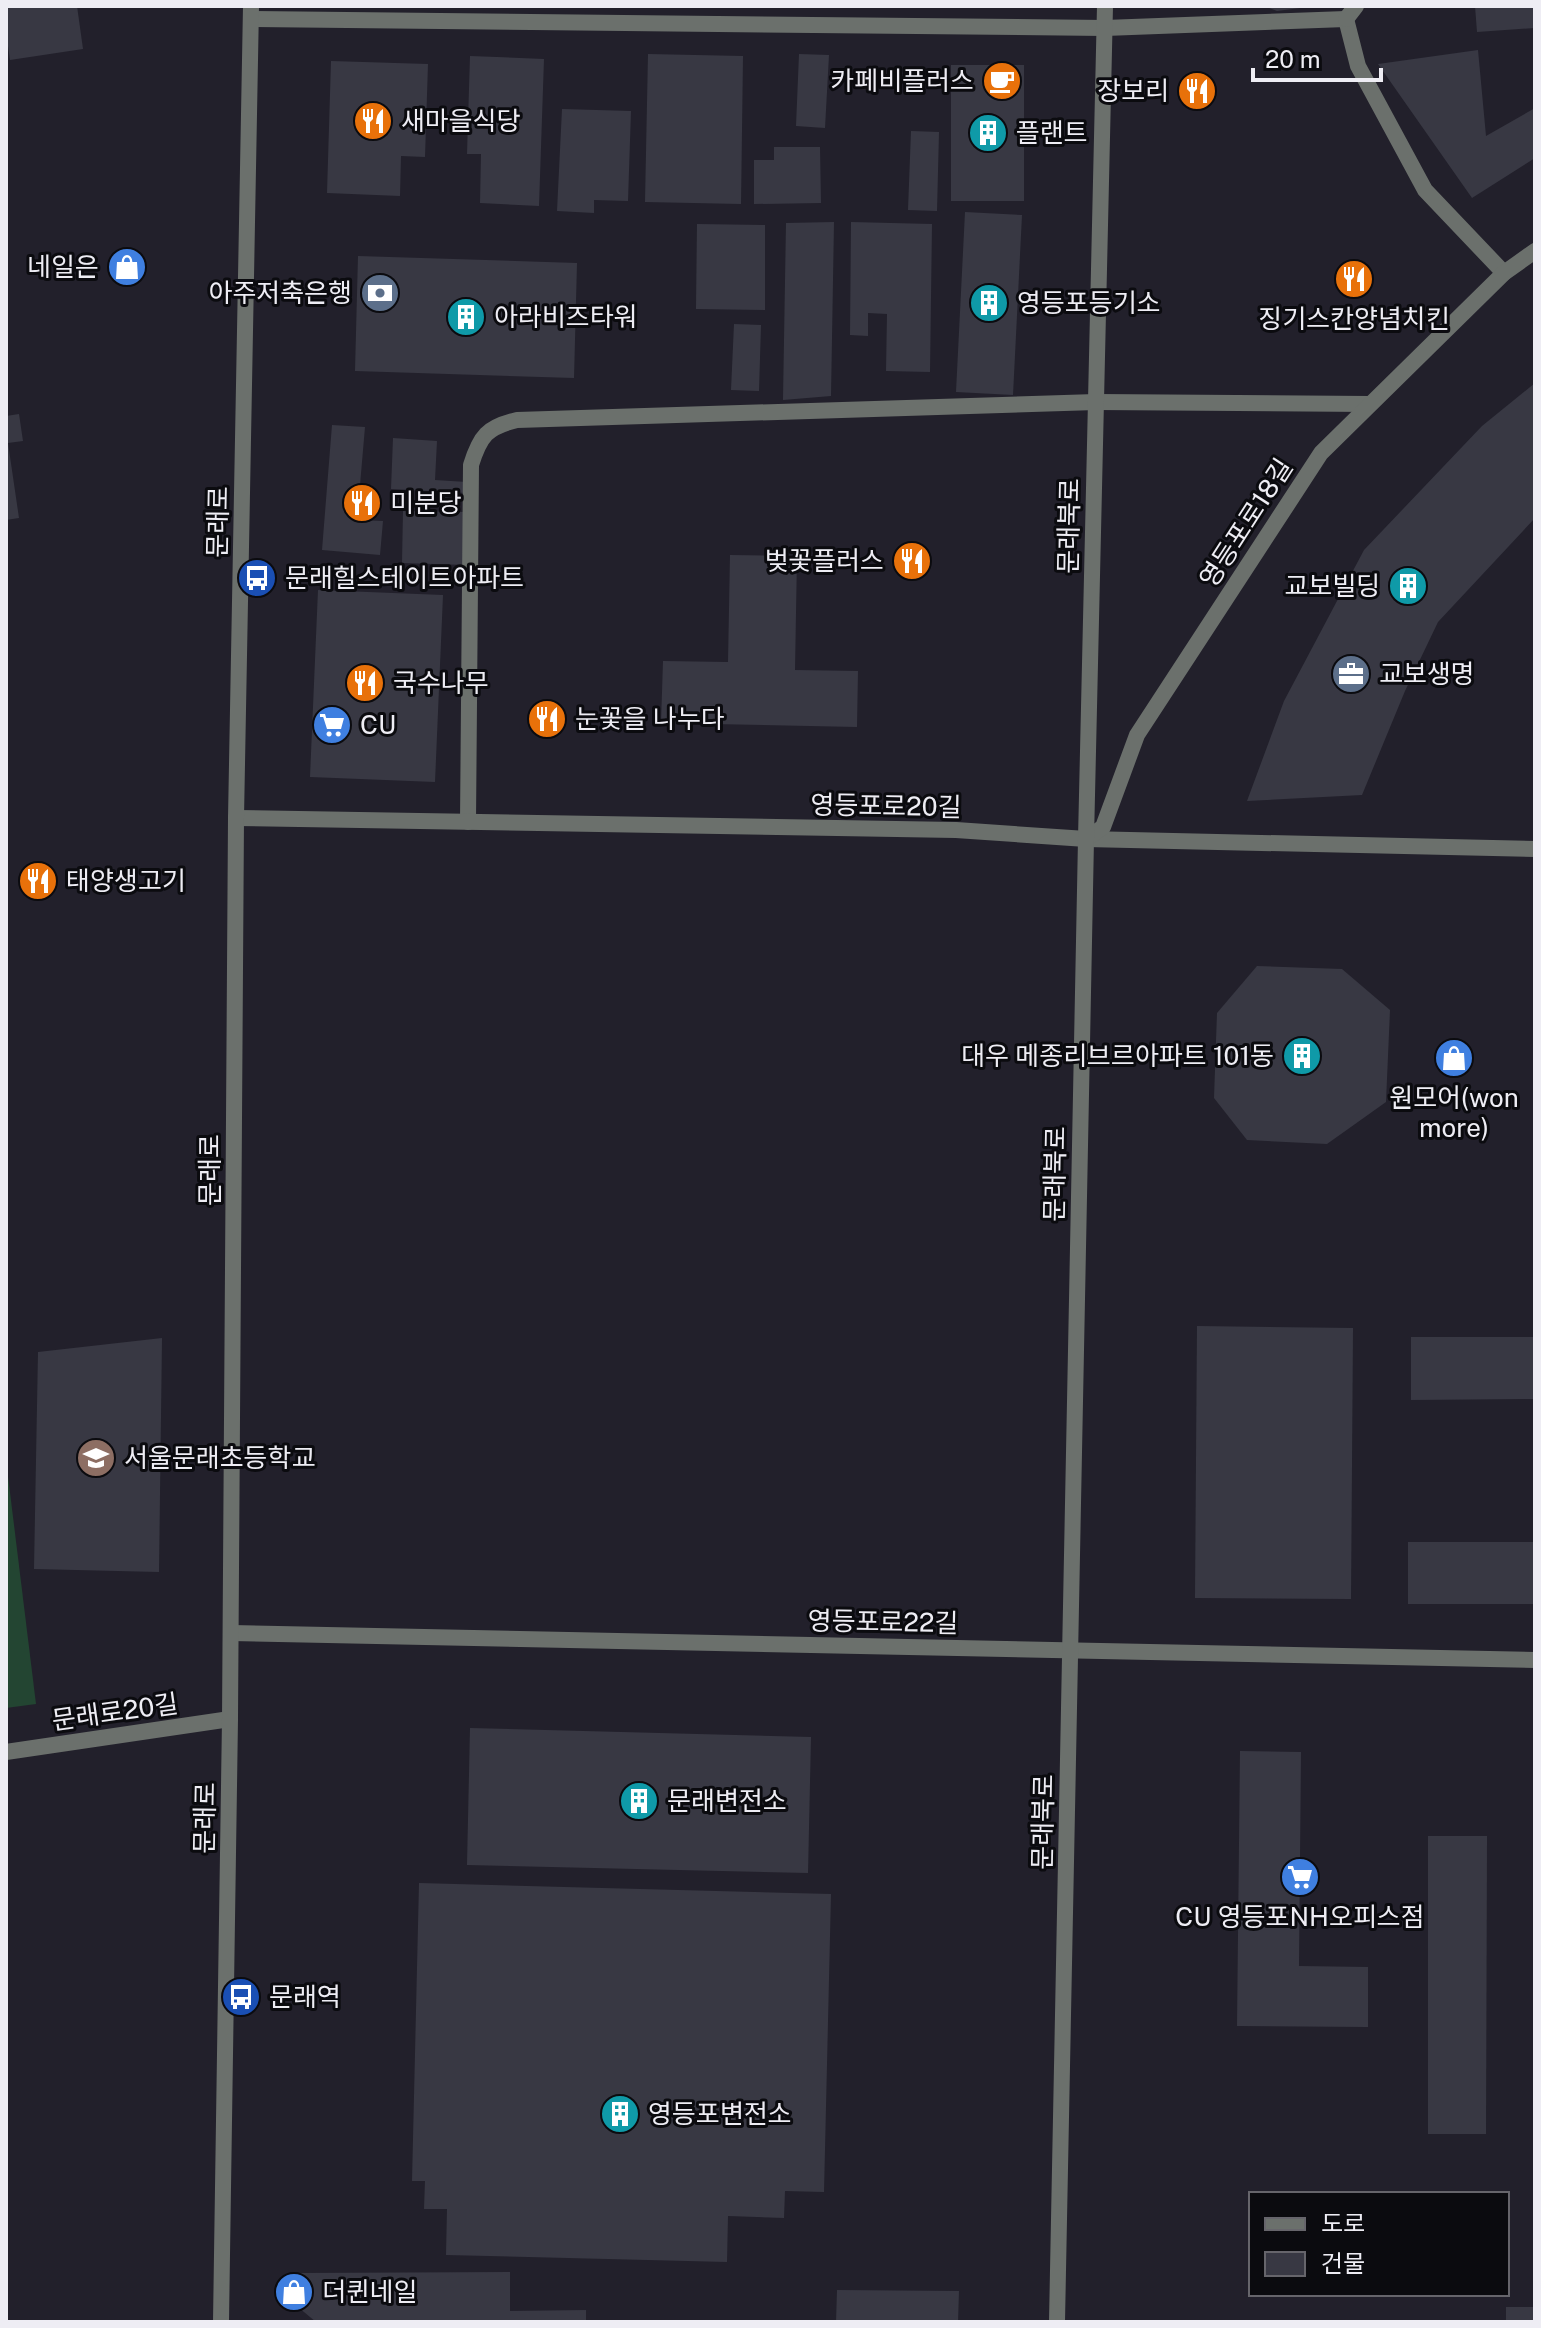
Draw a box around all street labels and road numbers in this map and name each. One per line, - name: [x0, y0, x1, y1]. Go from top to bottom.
- street label: 영등포로18길: [1193, 453, 1299, 593]
- street label: 문래북로: [1052, 478, 1085, 574]
- street label: 문래로: [201, 486, 234, 558]
- street label: 영등포로20길: [810, 789, 962, 822]
- street label: 문래북로: [1038, 1126, 1071, 1222]
- street label: 문래로: [194, 1134, 225, 1206]
- street label: 영등포로22길: [807, 1605, 959, 1638]
- street label: 문래로20길: [50, 1687, 180, 1736]
- street label: 문래북로: [1026, 1774, 1059, 1870]
- street label: 문래로: [188, 1782, 221, 1854]

